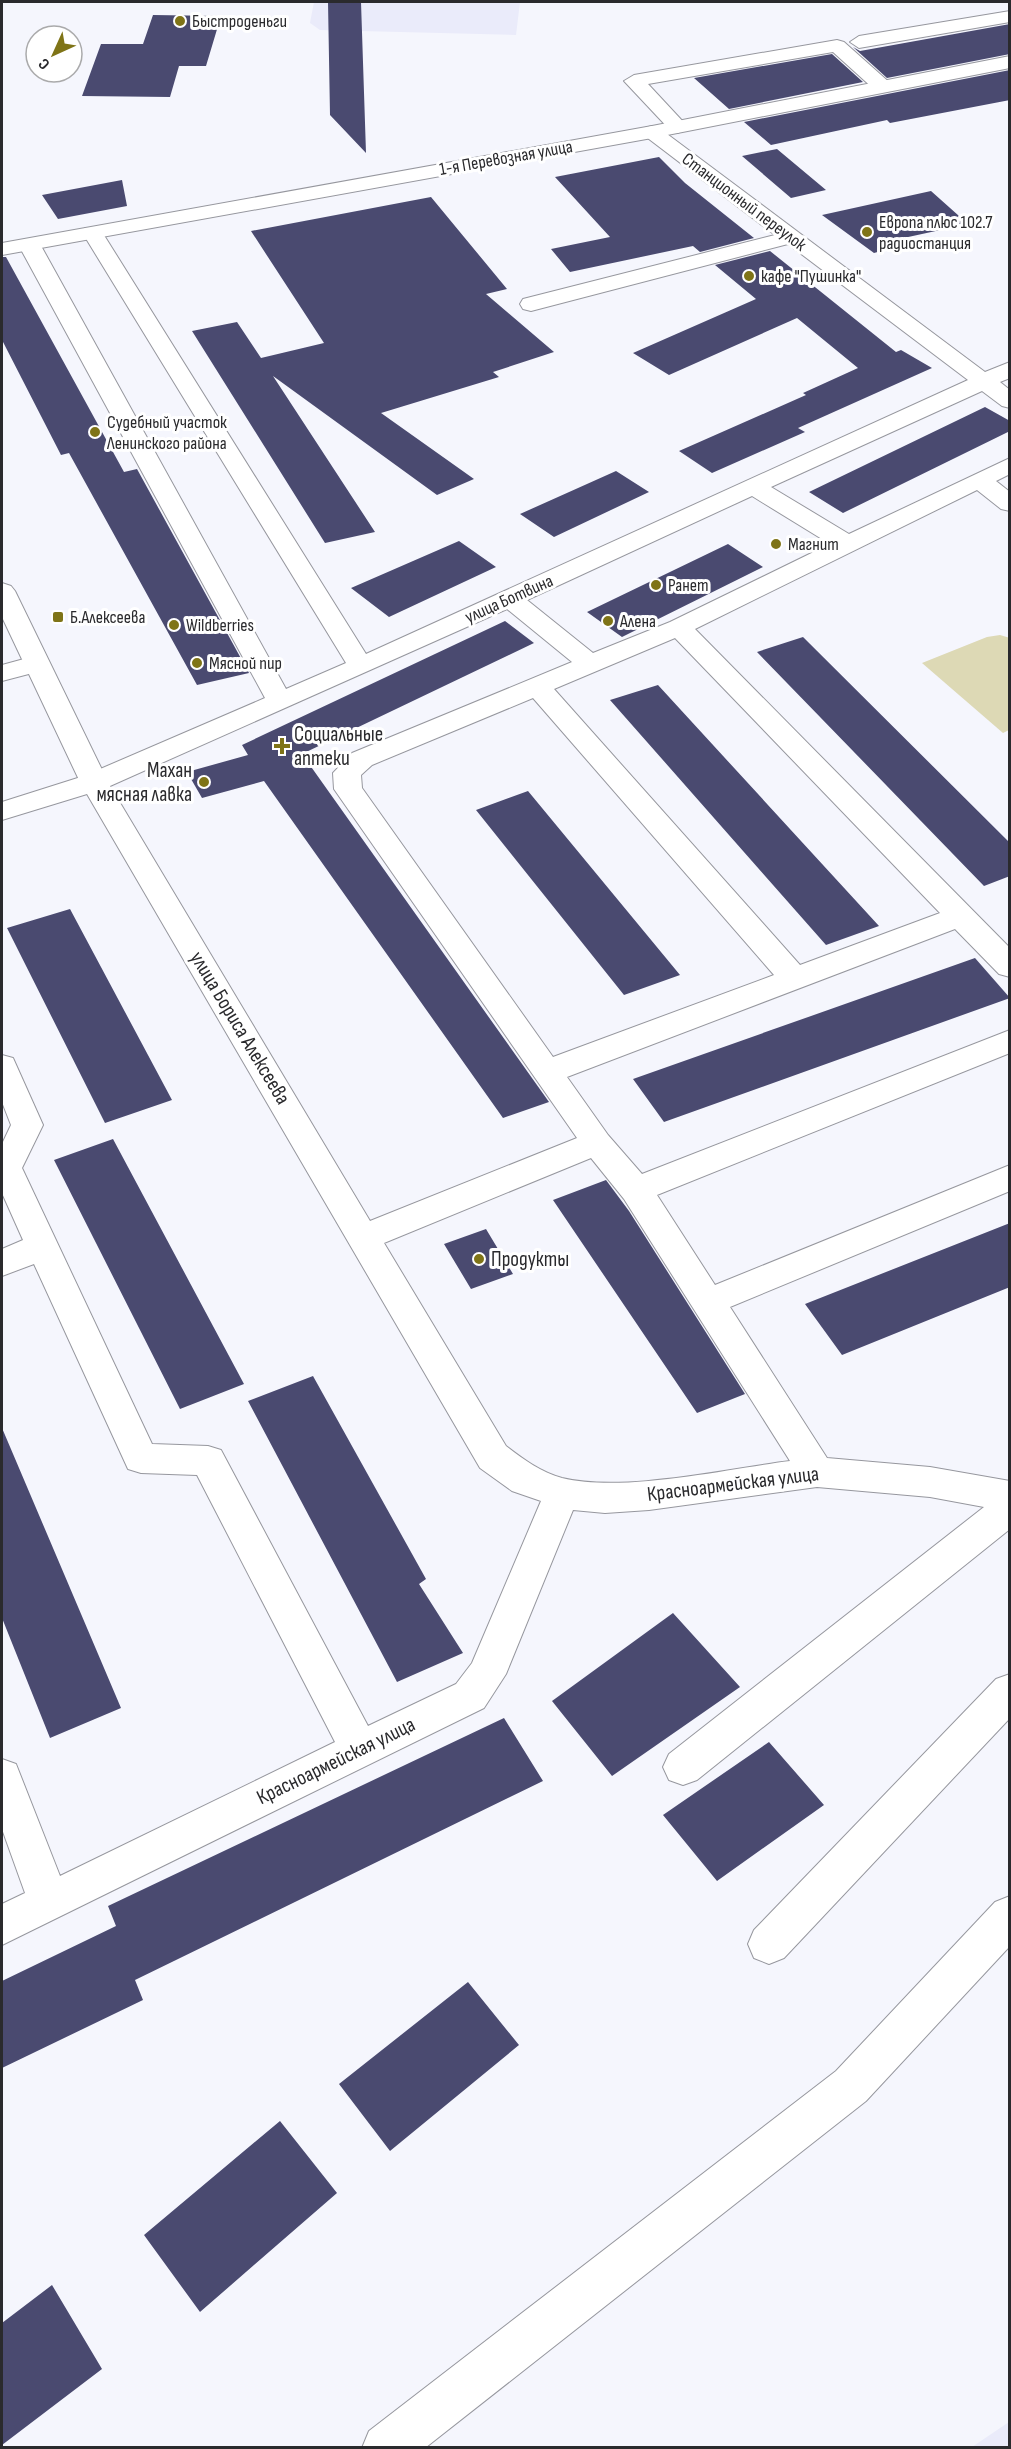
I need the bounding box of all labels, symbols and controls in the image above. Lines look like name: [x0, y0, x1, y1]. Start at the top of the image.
place label: Быстроденьги: [192, 11, 287, 32]
marker: Быстроденьги: [173, 14, 187, 28]
north arrow: [24, 24, 84, 84]
text: С: [35, 54, 54, 73]
street label: 1-я Перевозная улица: [438, 136, 574, 180]
street label: Станционный переулок: [678, 148, 810, 256]
place label: Европа плюс 102.7 радиостанция: [879, 212, 993, 254]
marker: Европа плюс 102.7 радиостанция: [860, 225, 874, 239]
place label: кафе "Пушинка": [761, 266, 861, 287]
marker: кафе "Пушинка": [742, 269, 756, 283]
place label: Судебный участок Ленинского района: [106, 412, 227, 454]
marker: Судебный участок Ленинского района: [88, 425, 102, 439]
place label: Магнит: [788, 534, 839, 555]
marker: Магнит: [769, 537, 783, 551]
street label: улица Ботвина: [462, 570, 556, 628]
place label: Ранет: [668, 575, 709, 596]
marker: Ранет: [649, 578, 663, 592]
place label: Б.Алексеева: [70, 607, 146, 628]
marker: Б.Алексеева: [51, 610, 65, 624]
place label: Алена: [619, 611, 656, 632]
marker: Алена: [601, 614, 615, 628]
place label: Wildberries: [186, 615, 254, 636]
marker: Wildberries: [167, 618, 181, 632]
place label: Мясной пир: [209, 653, 282, 674]
marker: Мясной пир: [190, 656, 204, 670]
place label: Социальные аптеки: [294, 722, 383, 771]
marker: Социальные аптеки: [275, 739, 289, 753]
place label: Махан мясная лавка: [96, 758, 192, 807]
marker: Махан мясная лавка: [197, 775, 211, 789]
street label: улица Бориса Алексеева: [184, 947, 296, 1109]
place label: Продукты: [491, 1247, 569, 1272]
marker: Продукты: [472, 1252, 486, 1266]
street label: Красноармейская улица: [646, 1461, 820, 1507]
street label: Красноармейская улица: [253, 1712, 419, 1810]

